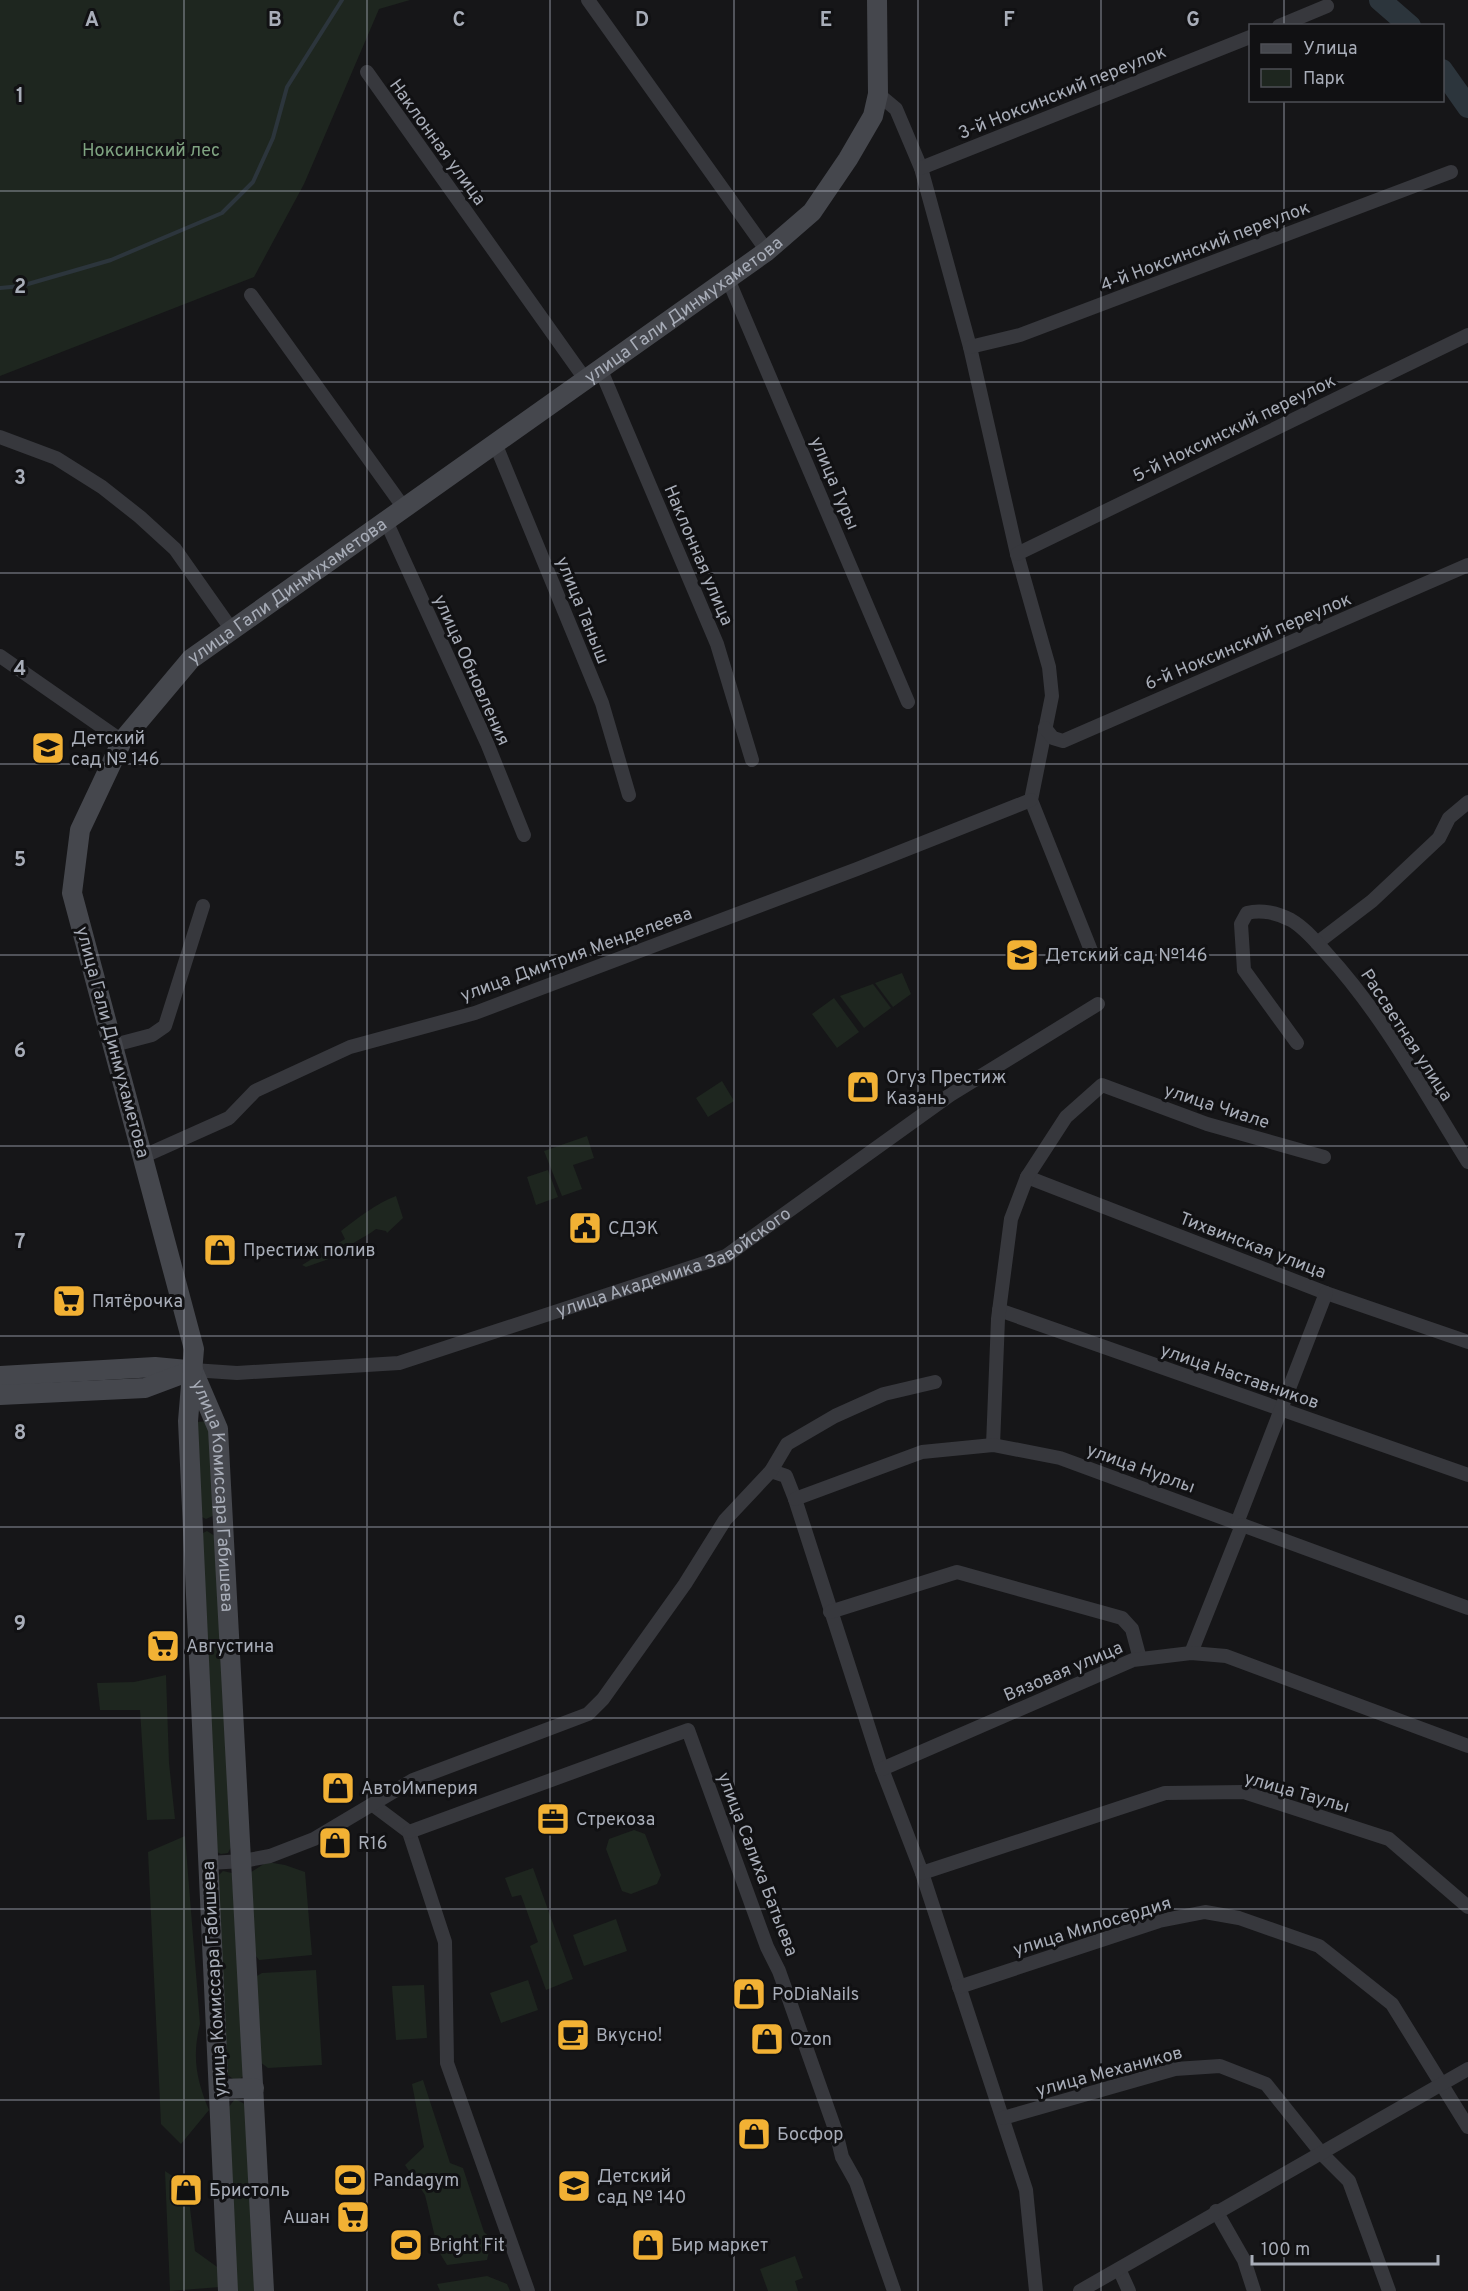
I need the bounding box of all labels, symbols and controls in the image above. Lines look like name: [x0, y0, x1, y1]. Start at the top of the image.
text: A: [85, 8, 99, 34]
text: B: [268, 8, 282, 34]
text: C: [453, 8, 465, 34]
text: D: [635, 8, 649, 34]
text: E: [820, 8, 832, 34]
text: F: [1003, 8, 1015, 34]
text: G: [1186, 8, 1200, 34]
legend: [1249, 24, 1444, 102]
text: Улица: [1303, 38, 1357, 61]
street label: 3-й Ноксинский переулок: [955, 41, 1170, 146]
text: Парк: [1303, 68, 1345, 91]
street label: Наклонная улица: [383, 75, 490, 211]
text: 1: [16, 84, 24, 110]
park label: Ноксинский лес: [82, 140, 220, 163]
street label: 4-й Ноксинский переулок: [1098, 197, 1314, 298]
street label: улица Гали Динмухаметова: [580, 232, 789, 390]
text: 2: [14, 275, 26, 301]
street label: 5-й Ноксинский переулок: [1130, 370, 1340, 488]
street label: улица Туры: [804, 434, 864, 534]
text: 3: [14, 466, 26, 492]
street label: Наклонная улица: [658, 482, 738, 629]
street label: улица Гали Динмухаметова: [184, 514, 392, 671]
street label: улица Таныш: [550, 554, 614, 668]
street label: 6-й Ноксинский переулок: [1142, 588, 1355, 696]
street label: улица Обновления: [427, 592, 514, 750]
text: 4: [14, 657, 26, 683]
place label: Детский сад № 146: [71, 728, 159, 772]
school or university icon: Детский сад № 146: [30, 730, 66, 766]
text: 5: [14, 848, 26, 874]
street label: улица Дмитрия Менделеева: [457, 903, 696, 1008]
street label: улица Гали Динмухаметова: [70, 924, 154, 1161]
school or university icon: Детский сад №146: [1004, 937, 1040, 973]
place label: Детский сад №146: [1045, 945, 1208, 968]
street label: Рассветная улица: [1354, 965, 1457, 1106]
text: 6: [14, 1039, 26, 1065]
place label: Огуз Престиж Казань: [886, 1067, 1007, 1111]
shop icon: Огуз Престиж Казань: [845, 1069, 881, 1105]
street label: улица Чиале: [1161, 1080, 1272, 1135]
street label: улица Академика Завойского: [554, 1203, 796, 1324]
street label: Тихвинская улица: [1176, 1208, 1329, 1285]
public building icon: СДЭК: [567, 1210, 603, 1246]
place label: СДЭК: [608, 1218, 659, 1241]
text: 7: [15, 1230, 25, 1256]
shop icon: Престиж полив: [202, 1232, 238, 1268]
place label: Престиж полив: [243, 1240, 376, 1263]
supermarket icon: Пятёрочка: [51, 1283, 87, 1319]
place label: Пятёрочка: [92, 1291, 183, 1314]
street label: улица Наставников: [1157, 1339, 1322, 1415]
street label: улица Комиссара Габишева: [185, 1376, 238, 1613]
text: 8: [14, 1421, 26, 1447]
street label: улица Нурлы: [1083, 1439, 1198, 1500]
text: 9: [14, 1612, 26, 1638]
supermarket icon: Августина: [145, 1628, 181, 1664]
place label: Августина: [186, 1636, 274, 1659]
street label: Вязовая улица: [1001, 1637, 1127, 1708]
street label: улица Таулы: [1241, 1767, 1352, 1819]
street label: улица Салиха Батыева: [711, 1769, 802, 1960]
shop icon: АвтоИмперия: [320, 1770, 356, 1806]
place label: АвтоИмперия: [361, 1778, 478, 1801]
office icon: Стрекоза: [535, 1801, 571, 1837]
place label: Стрекоза: [576, 1809, 655, 1832]
shop icon: R16: [317, 1825, 353, 1861]
place label: R16: [358, 1833, 387, 1856]
street label: улица Комиссара Габишева: [198, 1861, 233, 2097]
street label: улица Милосердия: [1011, 1892, 1174, 1962]
shop icon: PoDiaNails: [731, 1976, 767, 2012]
place label: PoDiaNails: [772, 1984, 859, 2007]
cafe icon: Вкусно!: [555, 2017, 591, 2053]
shop icon: Ozon: [749, 2021, 785, 2057]
place label: Вкусно!: [596, 2025, 662, 2048]
place label: Ozon: [790, 2029, 832, 2052]
street label: улица Механиков: [1034, 2042, 1185, 2103]
shop icon: Босфор: [736, 2116, 772, 2152]
place label: Босфор: [777, 2124, 844, 2147]
sports icon: Pandagym: [332, 2162, 368, 2198]
place label: Детский сад № 140: [597, 2166, 686, 2210]
school or university icon: Детский сад № 140: [556, 2168, 592, 2204]
place label: Pandagym: [373, 2170, 459, 2193]
shop icon: Бристоль: [168, 2172, 204, 2208]
place label: Бристоль: [209, 2180, 290, 2203]
supermarket icon: Ашан: [335, 2199, 371, 2235]
place label: Ашан: [283, 2207, 330, 2230]
sports icon: Bright Fit: [388, 2227, 424, 2263]
shop icon: Бир маркет: [630, 2227, 666, 2263]
scale bar: [1252, 2228, 1438, 2266]
place label: Bright Fit: [429, 2235, 505, 2258]
place label: Бир маркет: [671, 2235, 768, 2258]
text: 100 m: [1261, 2239, 1310, 2262]

